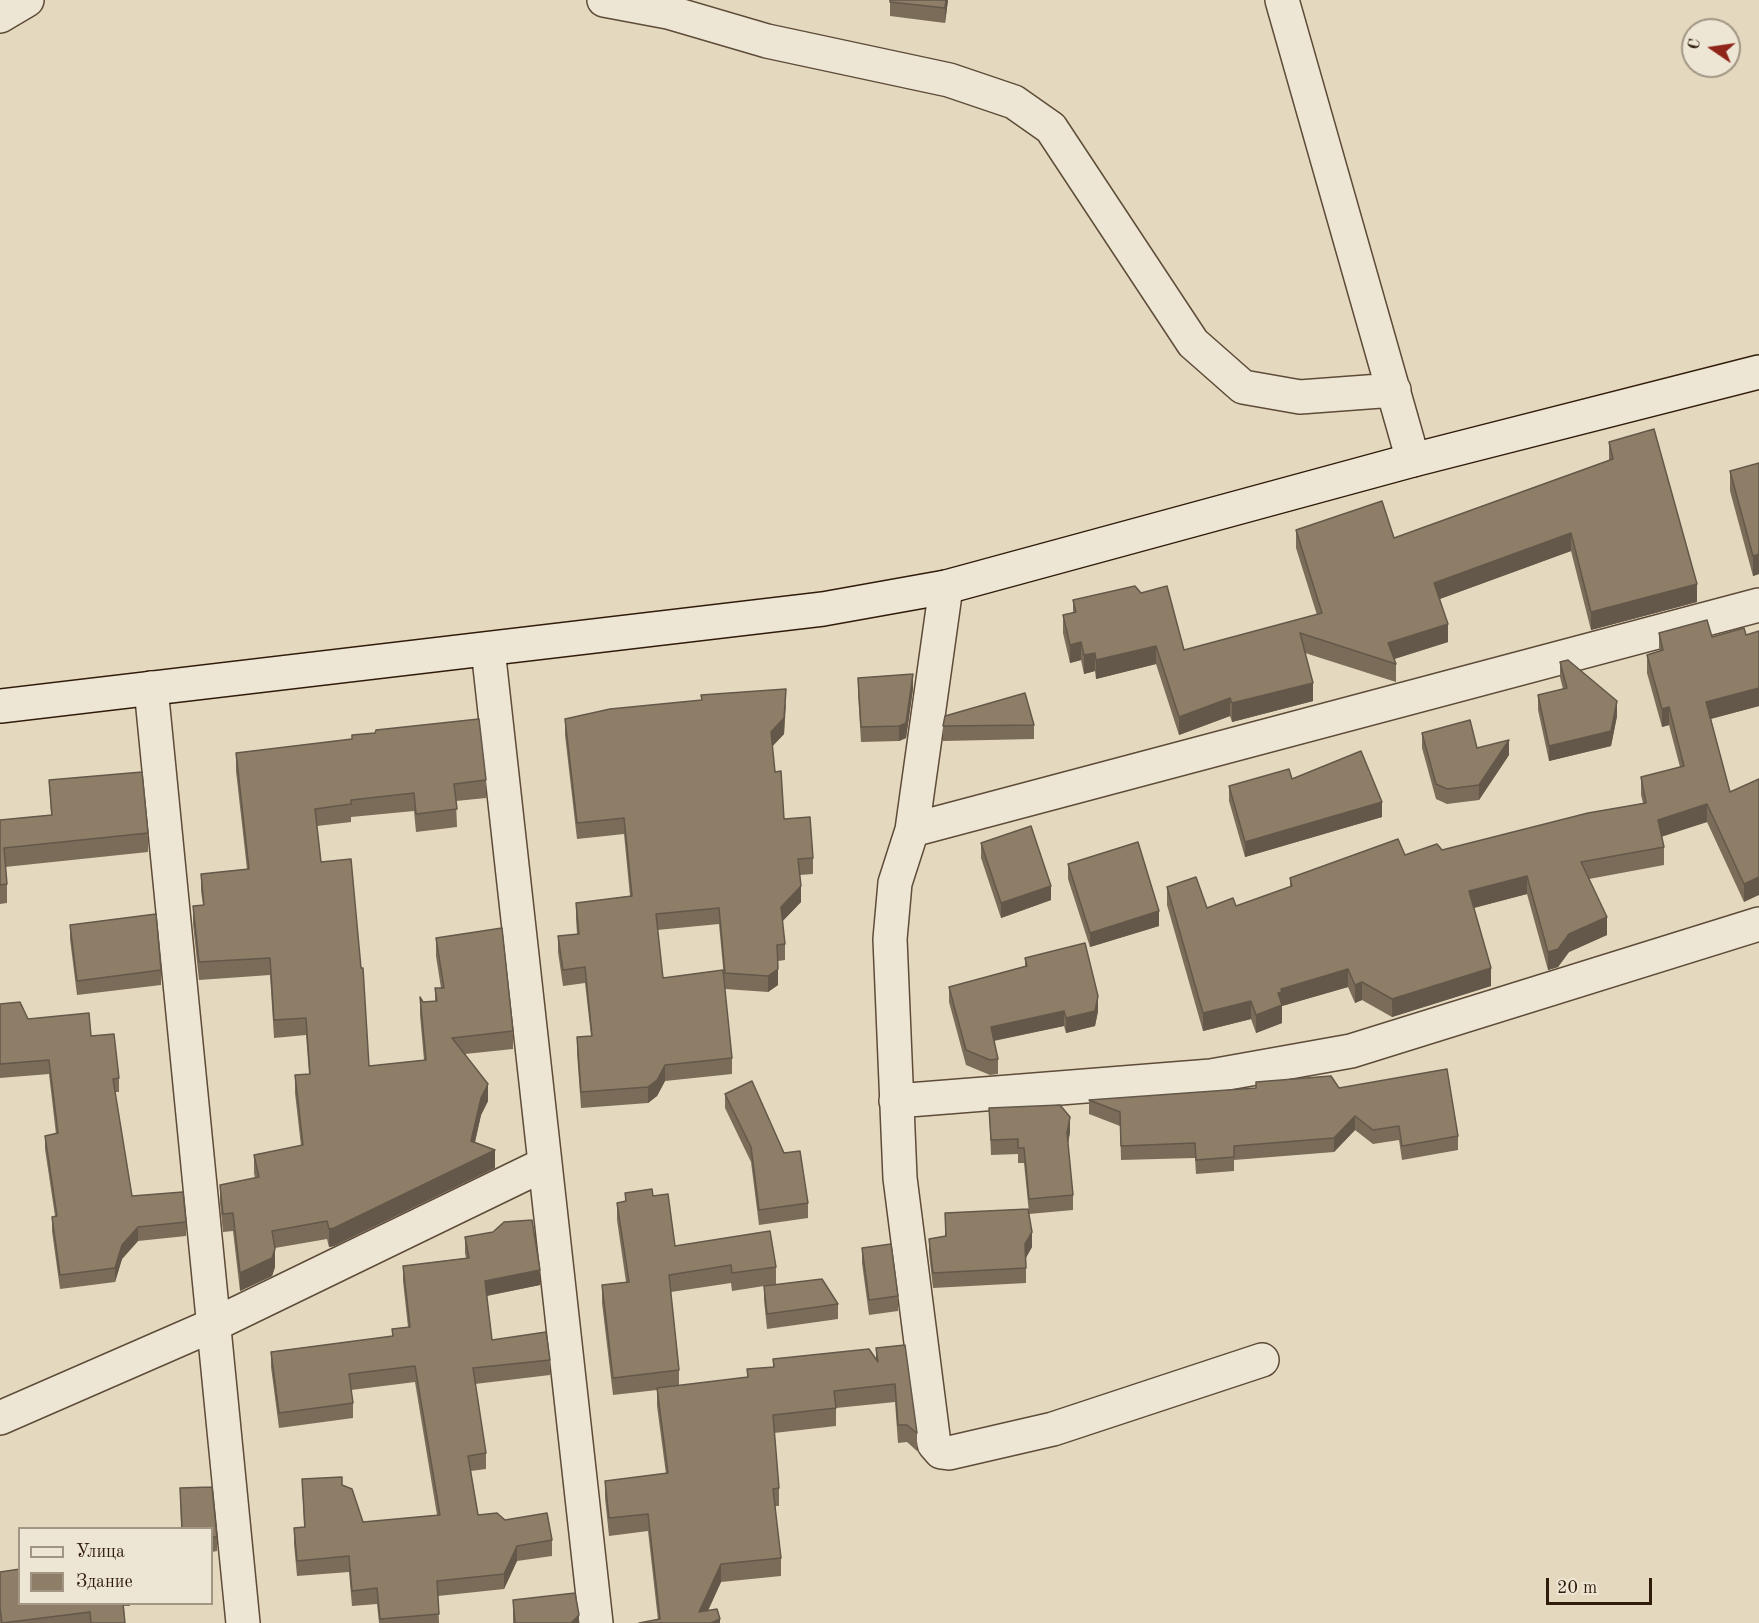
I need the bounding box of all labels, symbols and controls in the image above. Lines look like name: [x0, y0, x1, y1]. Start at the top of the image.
north arrow: [1681, 18, 1741, 78]
text: С: [1686, 37, 1704, 51]
legend: [18, 1527, 213, 1605]
text: Улица: [76, 1543, 125, 1561]
scale bar: [1549, 1566, 1656, 1604]
text: Здание: [76, 1573, 133, 1591]
text: 20 m: [1557, 1579, 1597, 1597]

